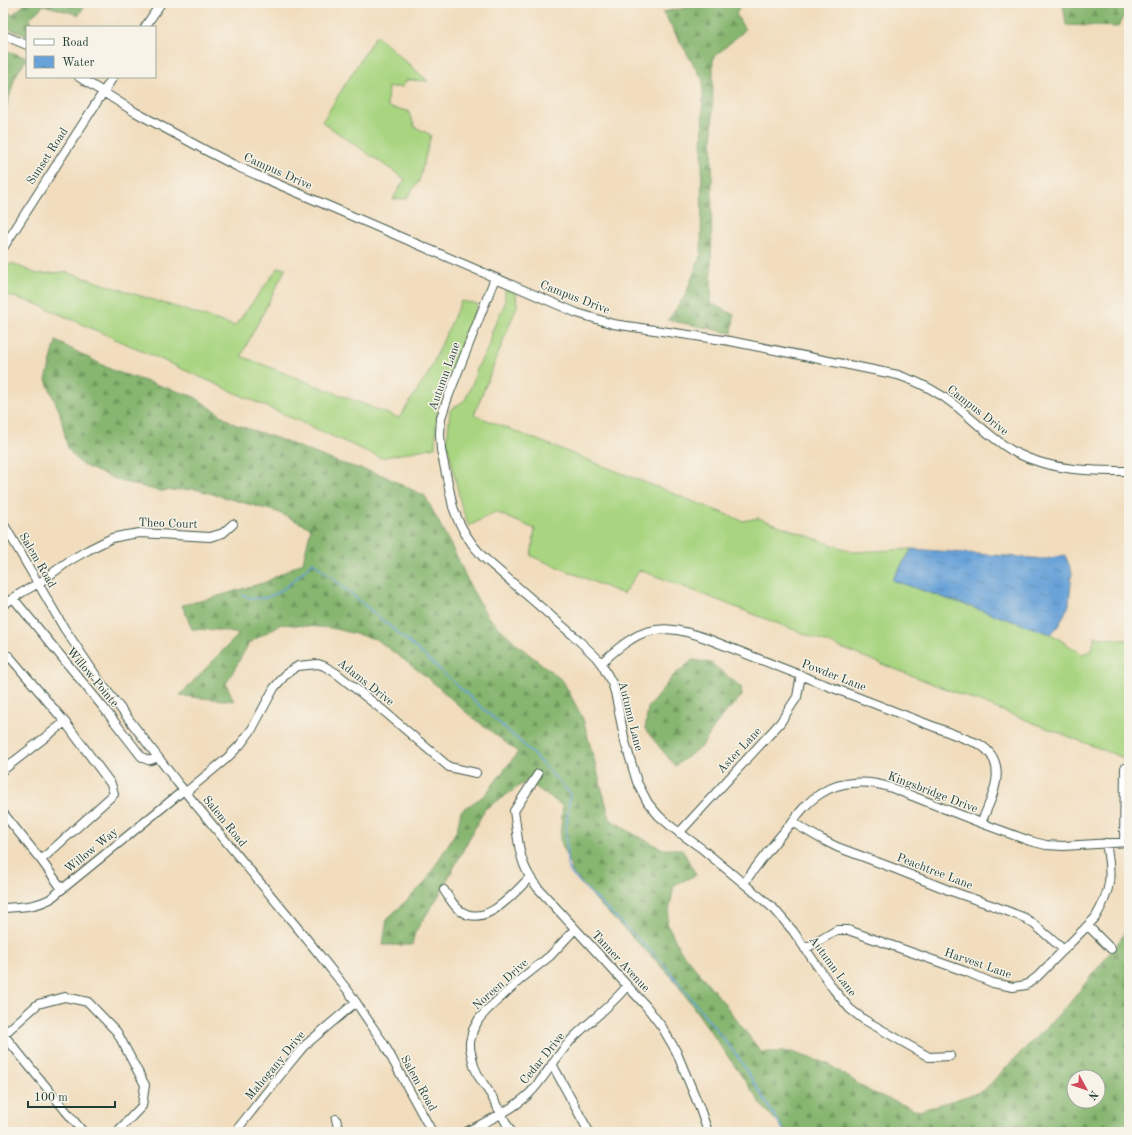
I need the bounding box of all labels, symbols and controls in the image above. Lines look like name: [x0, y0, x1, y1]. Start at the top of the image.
legend: [26, 26, 156, 78]
text: Road: [62, 37, 89, 49]
text: Water: [62, 57, 95, 69]
street label: Sunset Road: [25, 126, 71, 187]
street label: Campus Drive: [242, 151, 314, 193]
street label: Campus Drive: [538, 279, 612, 317]
street label: Autumn Lane: [427, 340, 463, 412]
street label: Campus Drive: [945, 383, 1010, 438]
street label: Theo Court: [138, 517, 198, 531]
street label: Salem Road: [16, 531, 58, 590]
street label: Willow Pointe: [64, 646, 121, 710]
street label: Adams Drive: [335, 657, 396, 709]
street label: Powder Lane: [800, 658, 868, 694]
street label: Autumn Lane: [616, 680, 645, 753]
street label: Aster Lane: [715, 725, 764, 776]
street label: Kingsbridge Drive: [886, 770, 980, 816]
street label: Salem Road: [200, 794, 248, 849]
street label: Willow Way: [63, 825, 121, 876]
street label: Peachtree Lane: [895, 852, 975, 892]
street label: Tanner Avenue: [589, 929, 652, 995]
street label: Autumn Lane: [806, 934, 858, 999]
street label: Harvest Lane: [942, 947, 1013, 981]
street label: Noreen Drive: [471, 957, 531, 1013]
street label: Mahogany Drive: [244, 1029, 308, 1102]
street label: Cedar Drive: [518, 1030, 568, 1087]
street label: Salem Road: [398, 1054, 438, 1113]
north arrow: [1066, 1069, 1106, 1109]
scale bar: [28, 1083, 115, 1109]
text: N: [1085, 1088, 1099, 1102]
text: 100 m: [34, 1092, 68, 1104]

